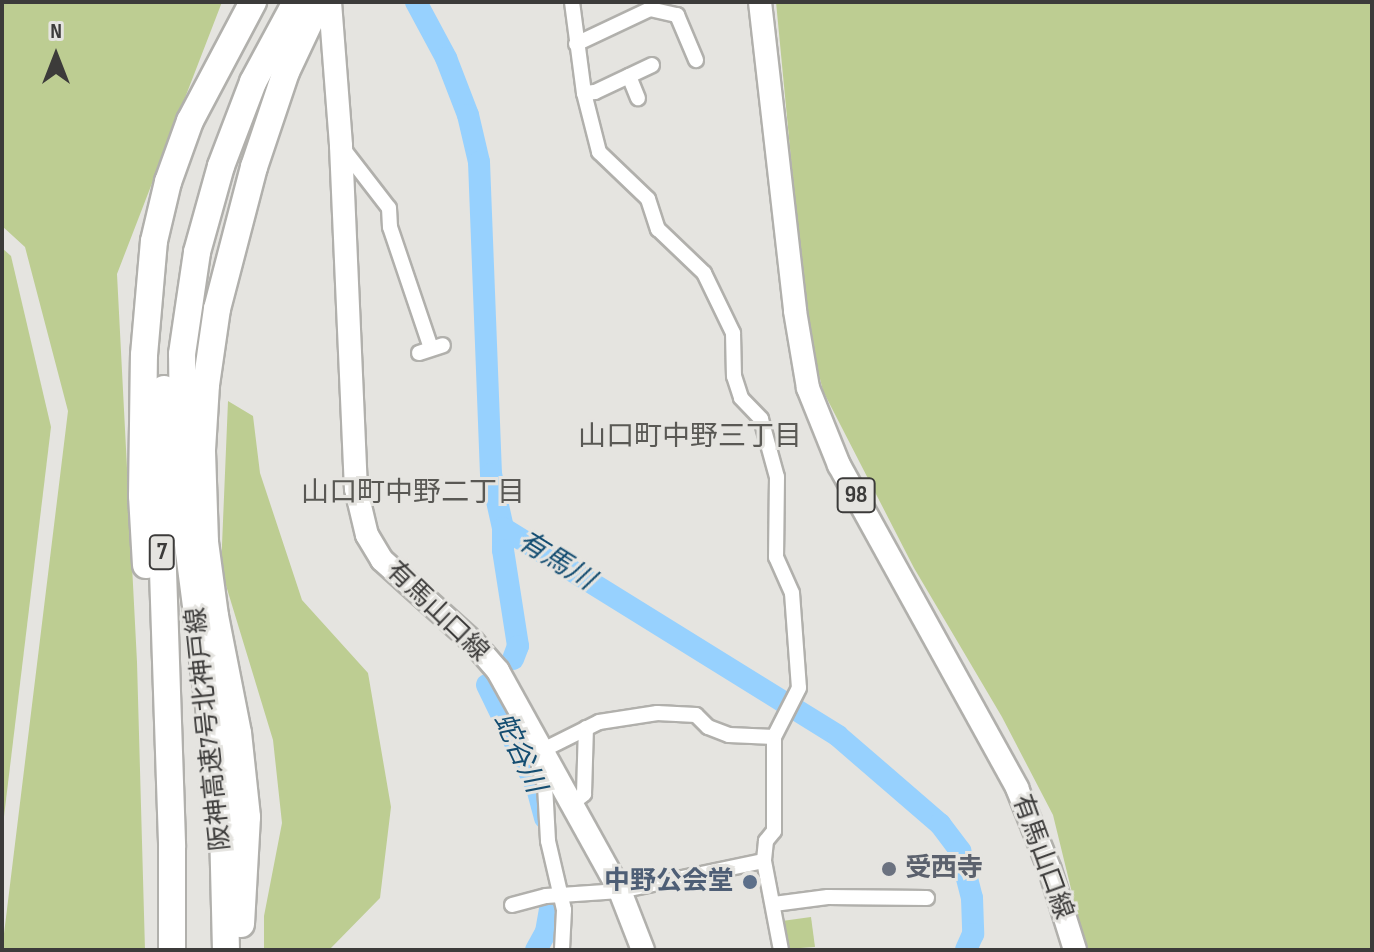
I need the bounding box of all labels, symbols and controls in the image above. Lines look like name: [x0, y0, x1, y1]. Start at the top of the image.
north arrow: [16, 16, 96, 96]
text: N: [50, 18, 62, 45]
district label: 山口町中野三丁目: [578, 420, 802, 454]
road number: 98: [836, 475, 876, 515]
district label: 山口町中野二丁目: [301, 476, 525, 510]
water label: 有馬川: [511, 524, 601, 598]
road number: 7: [148, 532, 176, 572]
street label: 有馬山口線: [379, 556, 495, 668]
street label: 阪神高速7号北神戸線: [181, 606, 237, 852]
water label: 蛇谷川: [486, 708, 552, 798]
street label: 有馬山口線: [1005, 791, 1079, 923]
place label: 受西寺: [905, 853, 983, 885]
marker: 受西寺: [880, 860, 898, 878]
place label: 中野公会堂: [604, 866, 734, 898]
marker: 中野公会堂: [741, 873, 759, 891]

